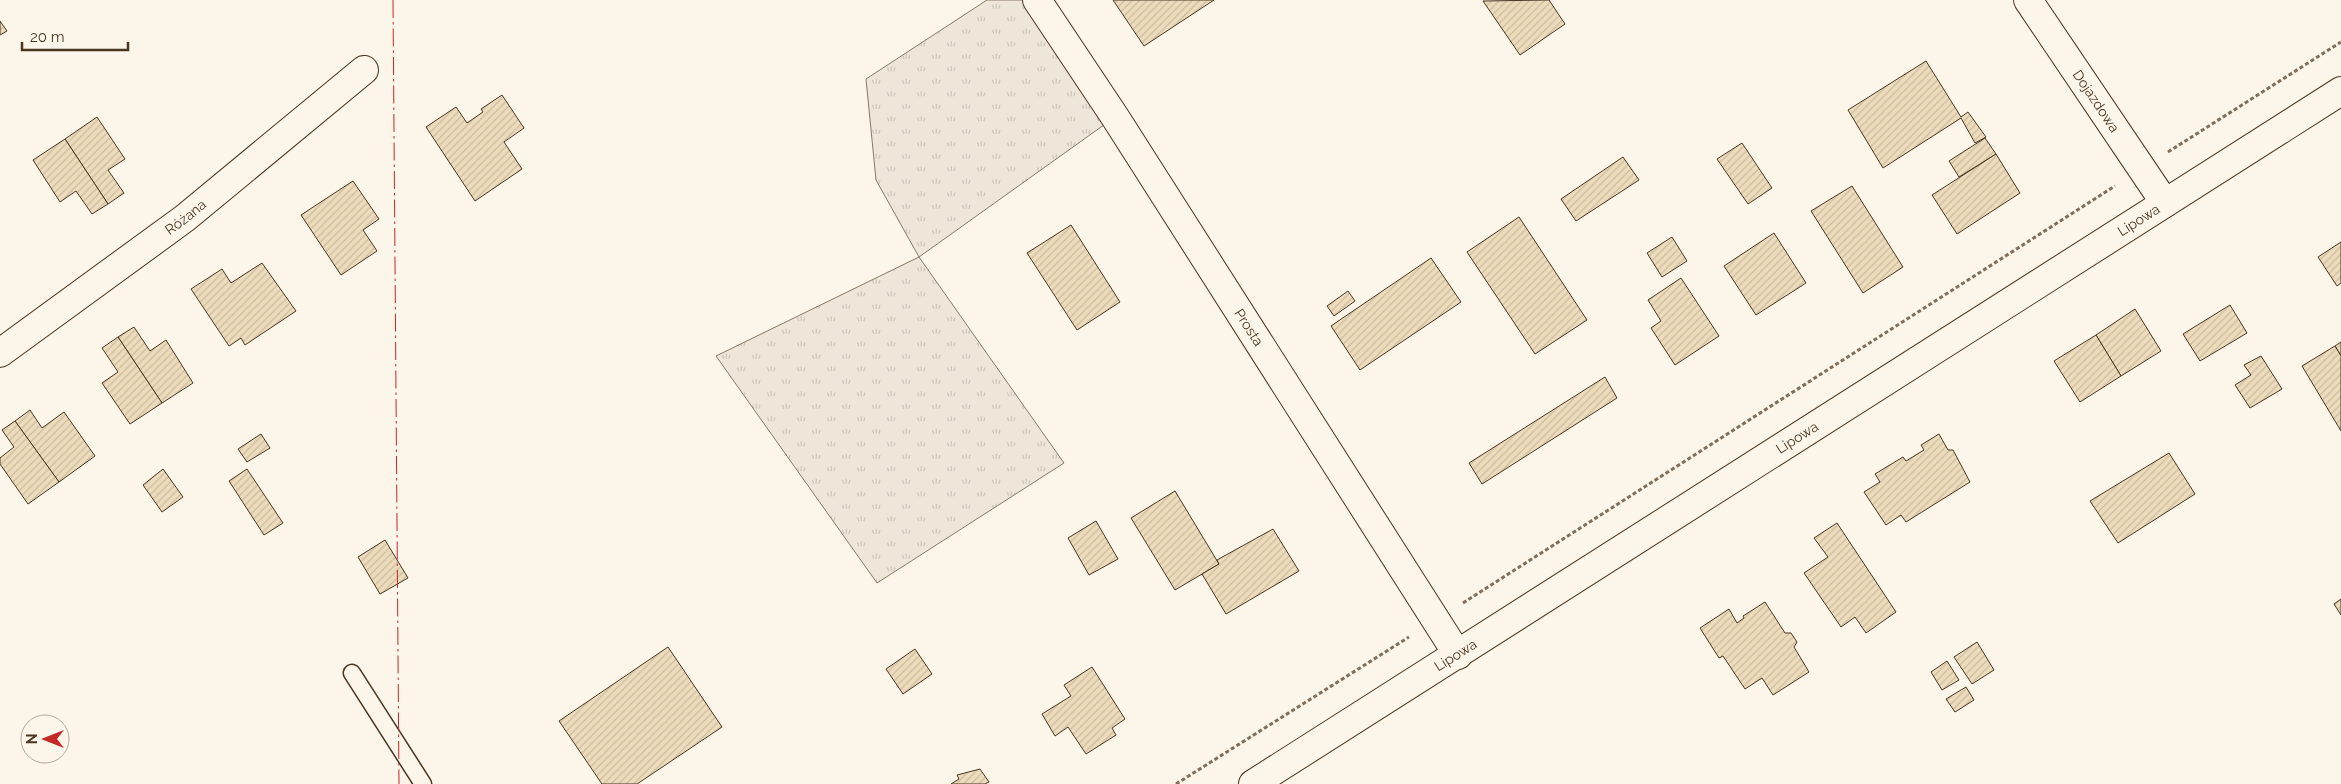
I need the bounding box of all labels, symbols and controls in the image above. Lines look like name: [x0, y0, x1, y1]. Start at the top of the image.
scale bar: [22, 20, 129, 52]
text: 20 m: [30, 28, 65, 46]
street label: Dojazdowa: [2070, 67, 2123, 135]
street label: Różana: [162, 196, 209, 238]
street label: Lipowa: [2115, 201, 2163, 239]
street label: Prosta: [1231, 306, 1267, 349]
street label: Lipowa: [1773, 418, 1821, 457]
street label: Lipowa: [1431, 636, 1479, 674]
north arrow: [20, 714, 70, 764]
text: N: [24, 734, 40, 744]

